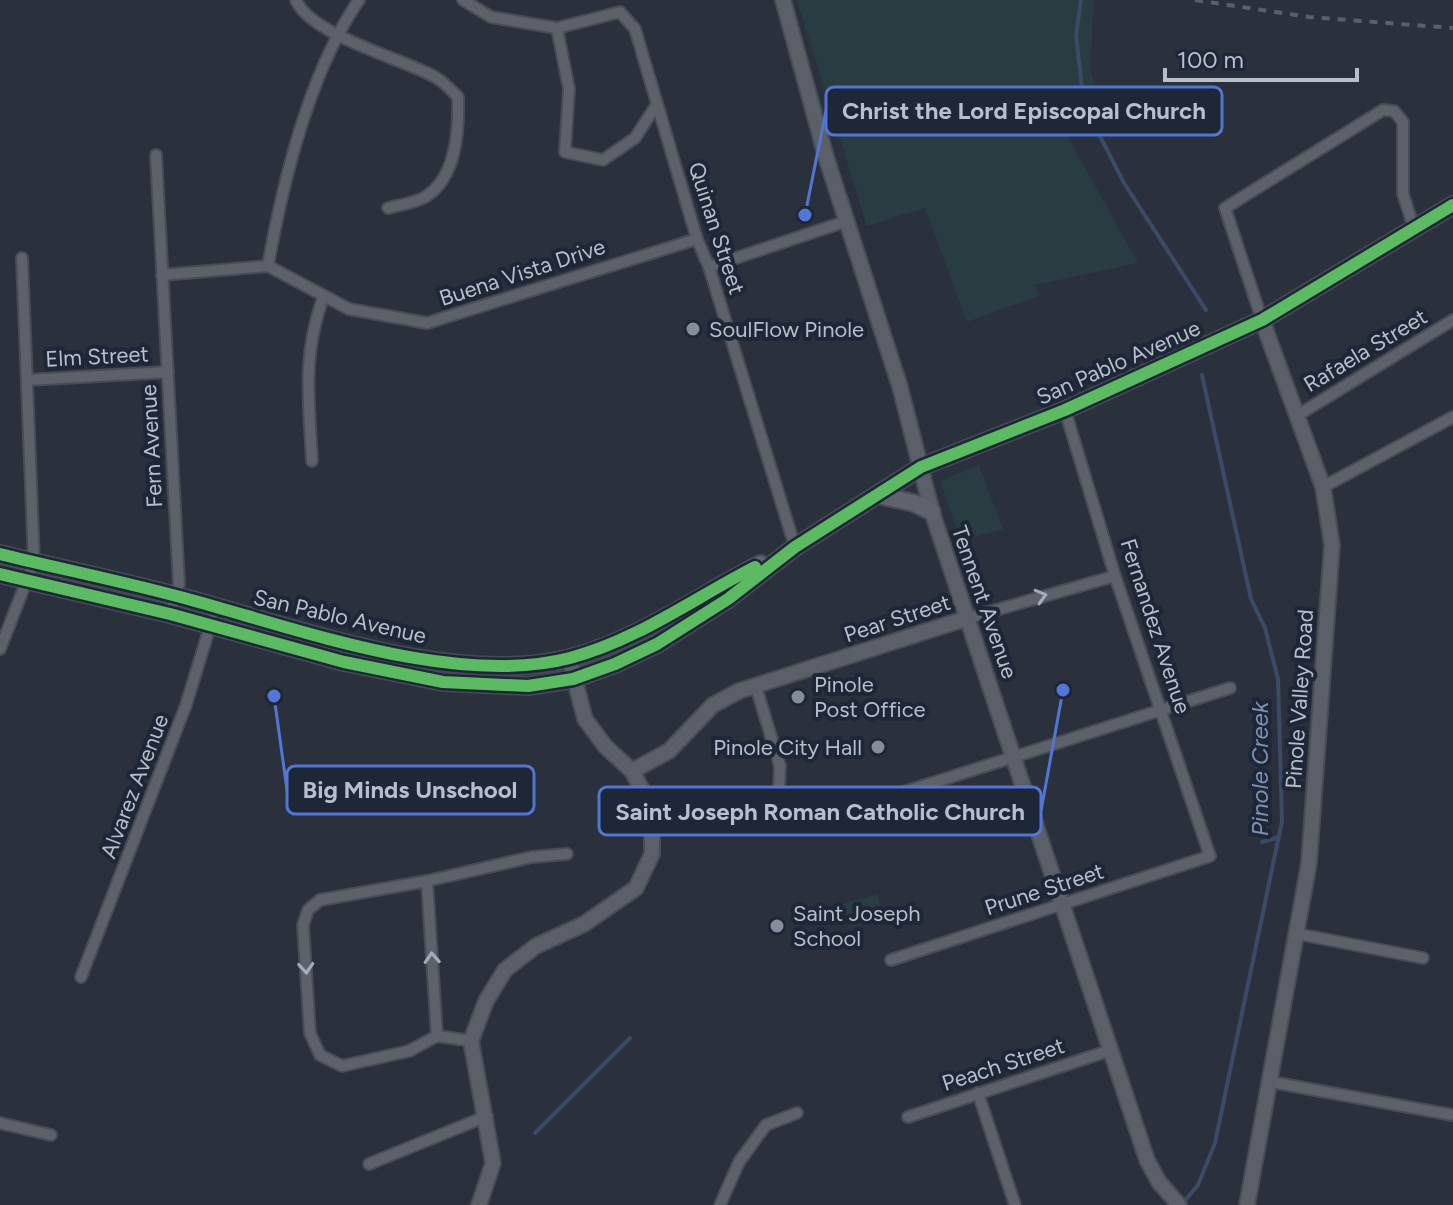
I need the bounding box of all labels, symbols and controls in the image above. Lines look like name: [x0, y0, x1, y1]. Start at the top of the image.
scale bar: [1165, 32, 1357, 82]
text: 100 m: [1177, 45, 1244, 74]
callout: Christ the Lord Episcopal Church: [826, 87, 1222, 135]
text: Christ the Lord Episcopal Church: [842, 96, 1206, 125]
street label: Quinan Street: [682, 159, 751, 298]
street label: Buena Vista Drive: [436, 233, 609, 312]
street label: Rafaela Street: [1299, 303, 1432, 398]
street label: San Pablo Avenue: [1032, 314, 1204, 411]
place label: SoulFlow Pinole: [709, 316, 864, 343]
marker: SoulFlow Pinole: [684, 320, 702, 338]
street label: Elm Street: [45, 340, 149, 373]
street label: Fern Avenue: [135, 384, 168, 508]
street label: Tennent Avenue: [946, 522, 1023, 682]
street label: Fernandez Avenue: [1114, 535, 1197, 717]
street label: San Pablo Avenue: [251, 583, 429, 649]
street label: Pear Street: [841, 589, 954, 648]
one-way arrow: [1034, 589, 1048, 605]
street label: Pinole Valley Road: [1280, 608, 1319, 790]
place label: Pinole Post Office: [814, 671, 926, 723]
marker: Pinole Post Office: [789, 688, 807, 706]
water label: Pinole Creek: [1245, 700, 1274, 836]
street label: Alvarez Avenue: [95, 710, 174, 862]
place label: Pinole City Hall: [713, 734, 862, 761]
marker: Pinole City Hall: [869, 738, 887, 756]
callout: Big Minds Unschool: [287, 766, 534, 814]
text: Big Minds Unschool: [302, 775, 518, 804]
callout: Saint Joseph Roman Catholic Church: [599, 787, 1041, 835]
text: Saint Joseph Roman Catholic Church: [615, 797, 1025, 826]
street label: Prune Street: [981, 858, 1107, 921]
place label: Saint Joseph School: [793, 900, 921, 952]
marker: Saint Joseph School: [768, 917, 786, 935]
one-way arrow: [424, 951, 441, 964]
one-way arrow: [297, 962, 314, 975]
street label: Peach Street: [939, 1032, 1068, 1097]

